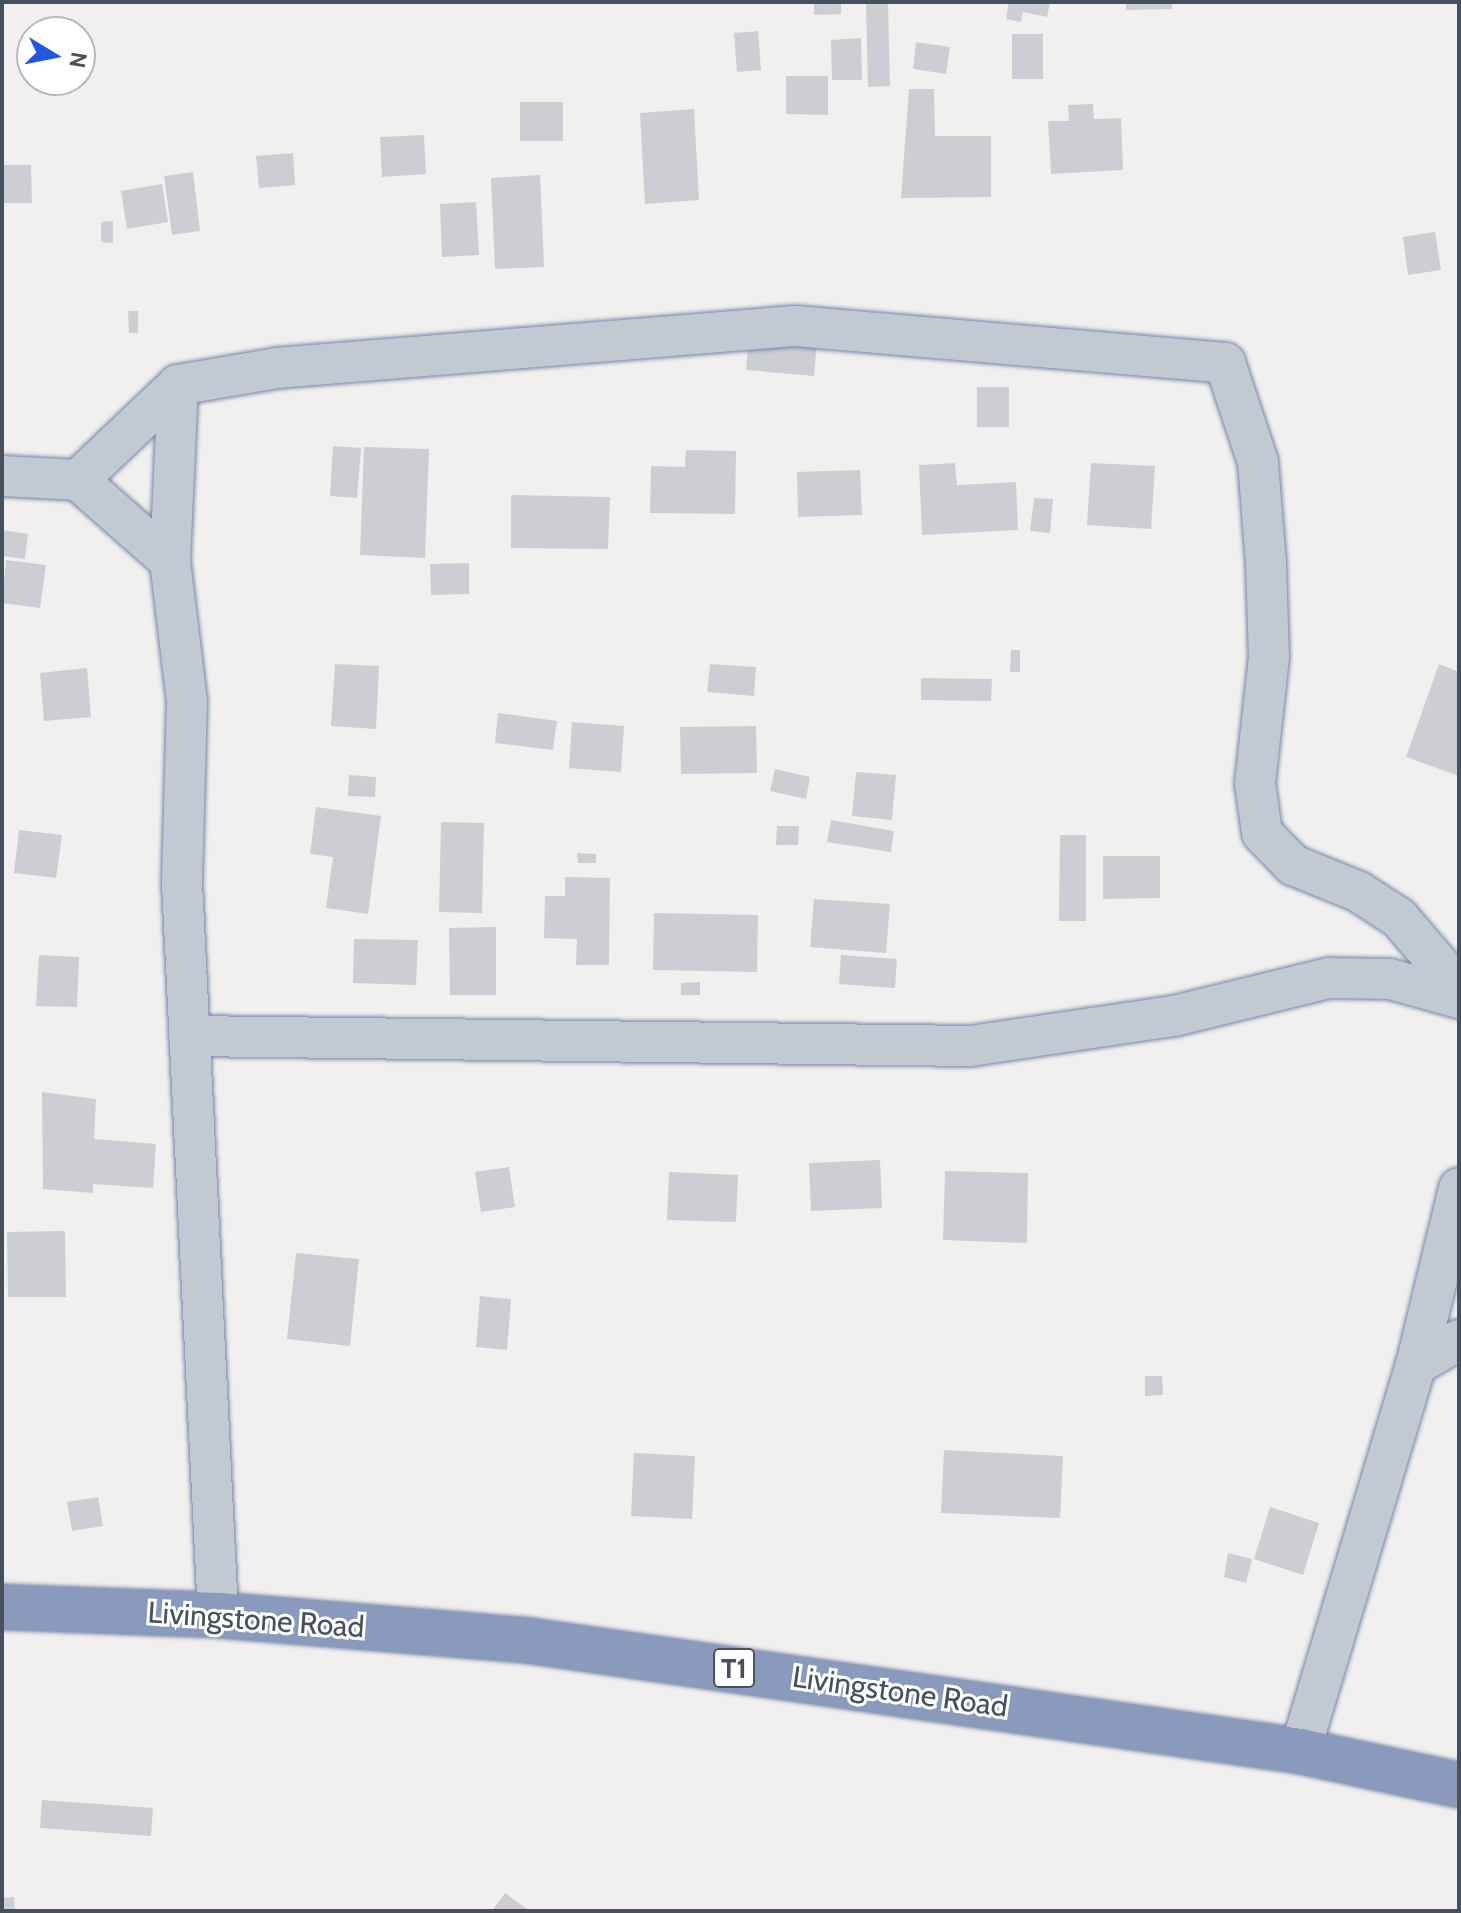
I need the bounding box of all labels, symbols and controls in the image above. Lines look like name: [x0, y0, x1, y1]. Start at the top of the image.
north arrow: [16, 16, 96, 96]
text: N: [64, 50, 93, 70]
street label: Livingstone Road: [146, 1594, 366, 1646]
road number: T1: [712, 1644, 756, 1692]
street label: Livingstone Road: [790, 1659, 1010, 1725]

